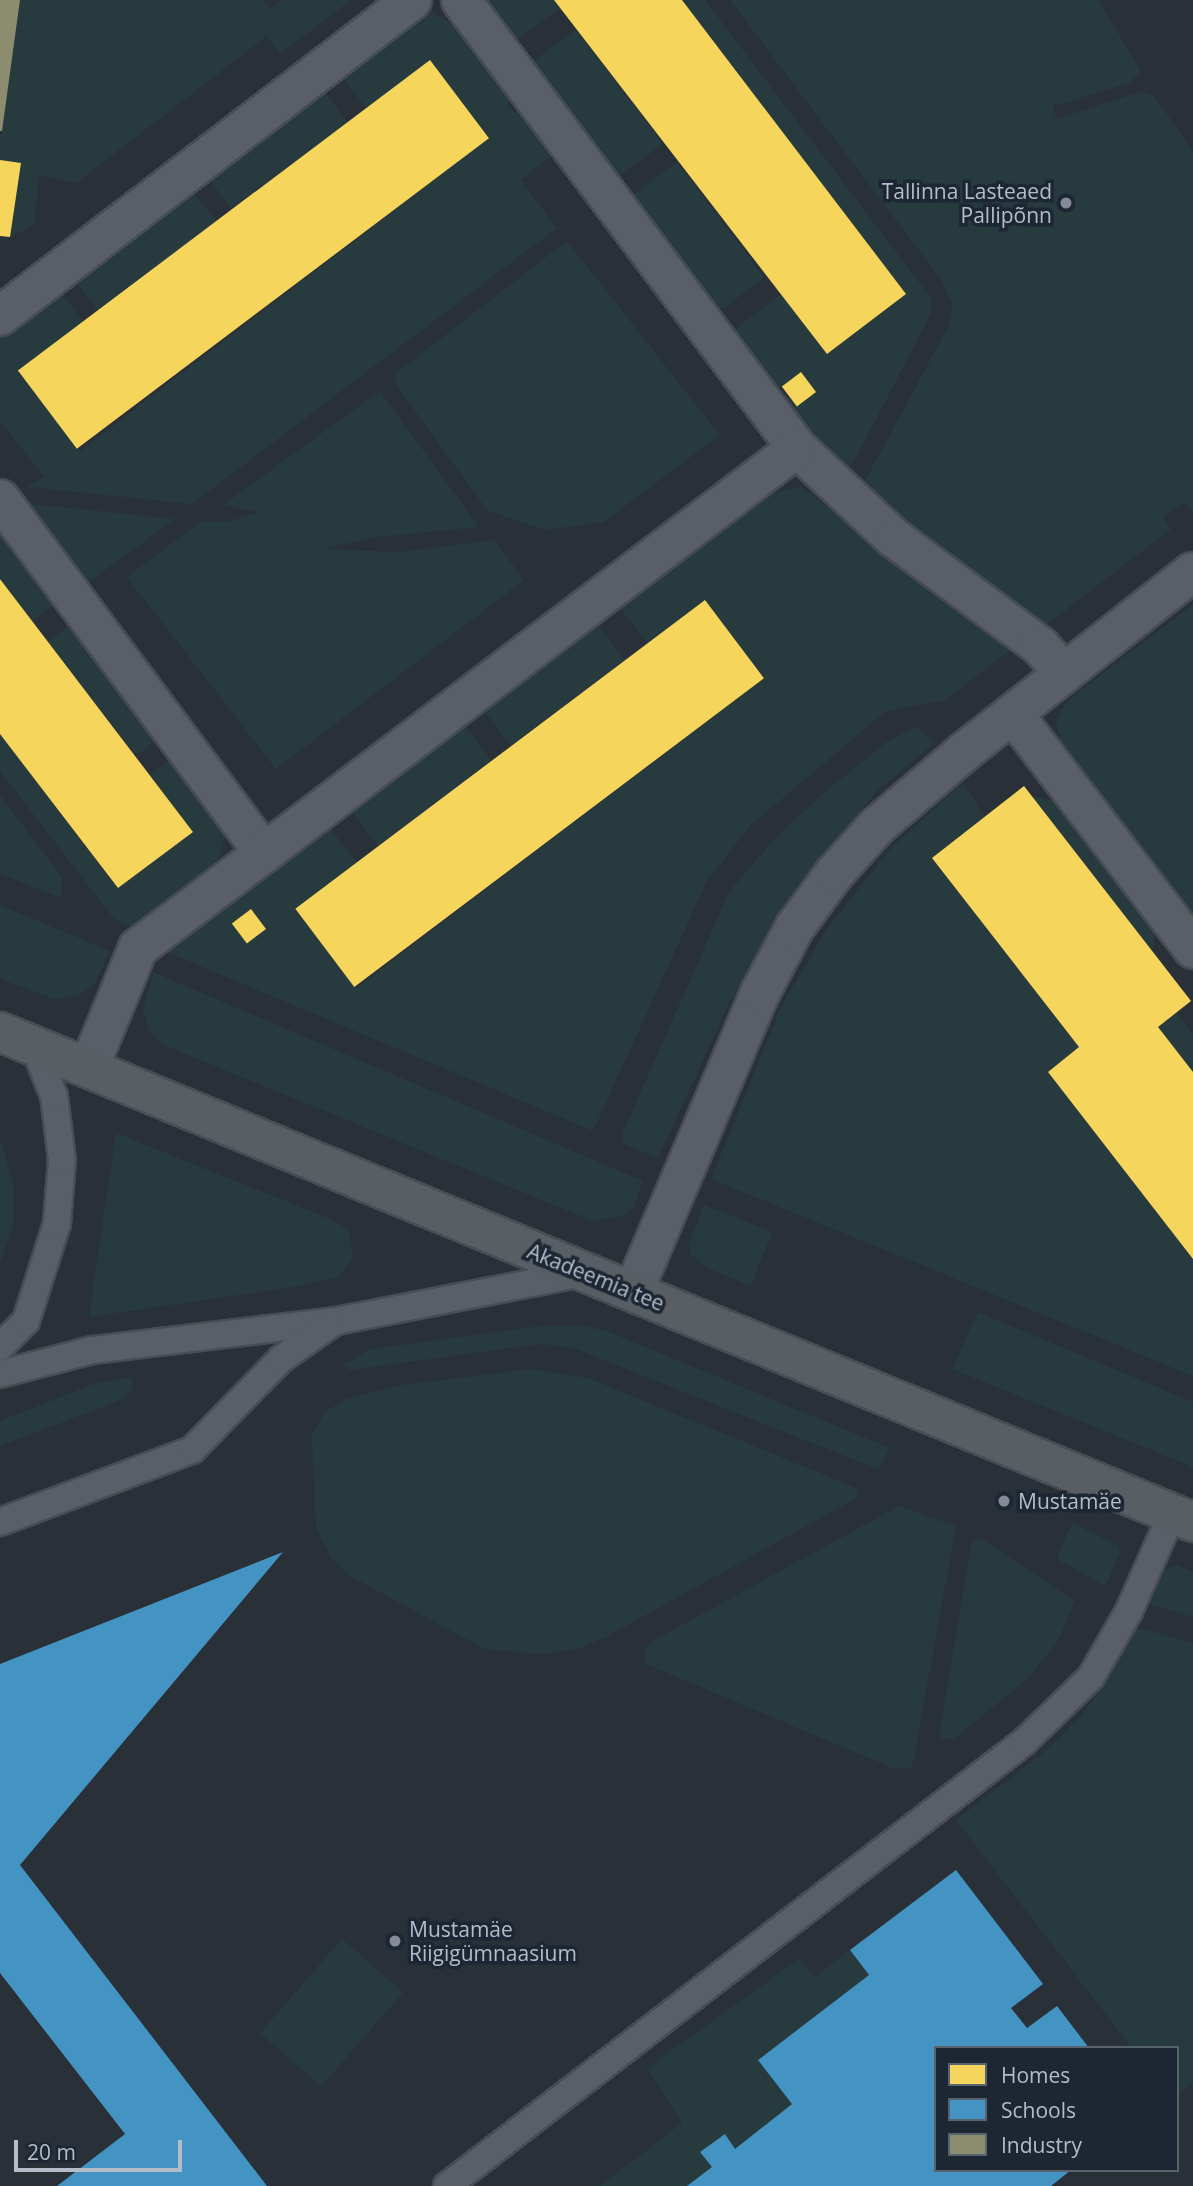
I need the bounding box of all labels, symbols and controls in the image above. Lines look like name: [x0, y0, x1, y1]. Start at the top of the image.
place label: Tallinna Lasteaed Pallipõnn: [882, 178, 1052, 228]
marker: Tallinna Lasteaed Pallipõnn: [1058, 195, 1074, 211]
street label: Akadeemia tee: [524, 1238, 668, 1316]
place label: Mustamäe: [1018, 1488, 1122, 1514]
marker: Mustamäe: [996, 1493, 1012, 1509]
place label: Mustamäe Riigigümnaasium: [409, 1916, 577, 1966]
marker: Mustamäe Riigigümnaasium: [387, 1933, 403, 1949]
legend: [934, 2046, 1179, 2172]
text: Homes: [1001, 2061, 1070, 2089]
text: Schools: [1001, 2096, 1076, 2124]
scale bar: [18, 2126, 186, 2170]
text: Industry: [1001, 2131, 1082, 2159]
text: 20 m: [27, 2138, 76, 2166]

